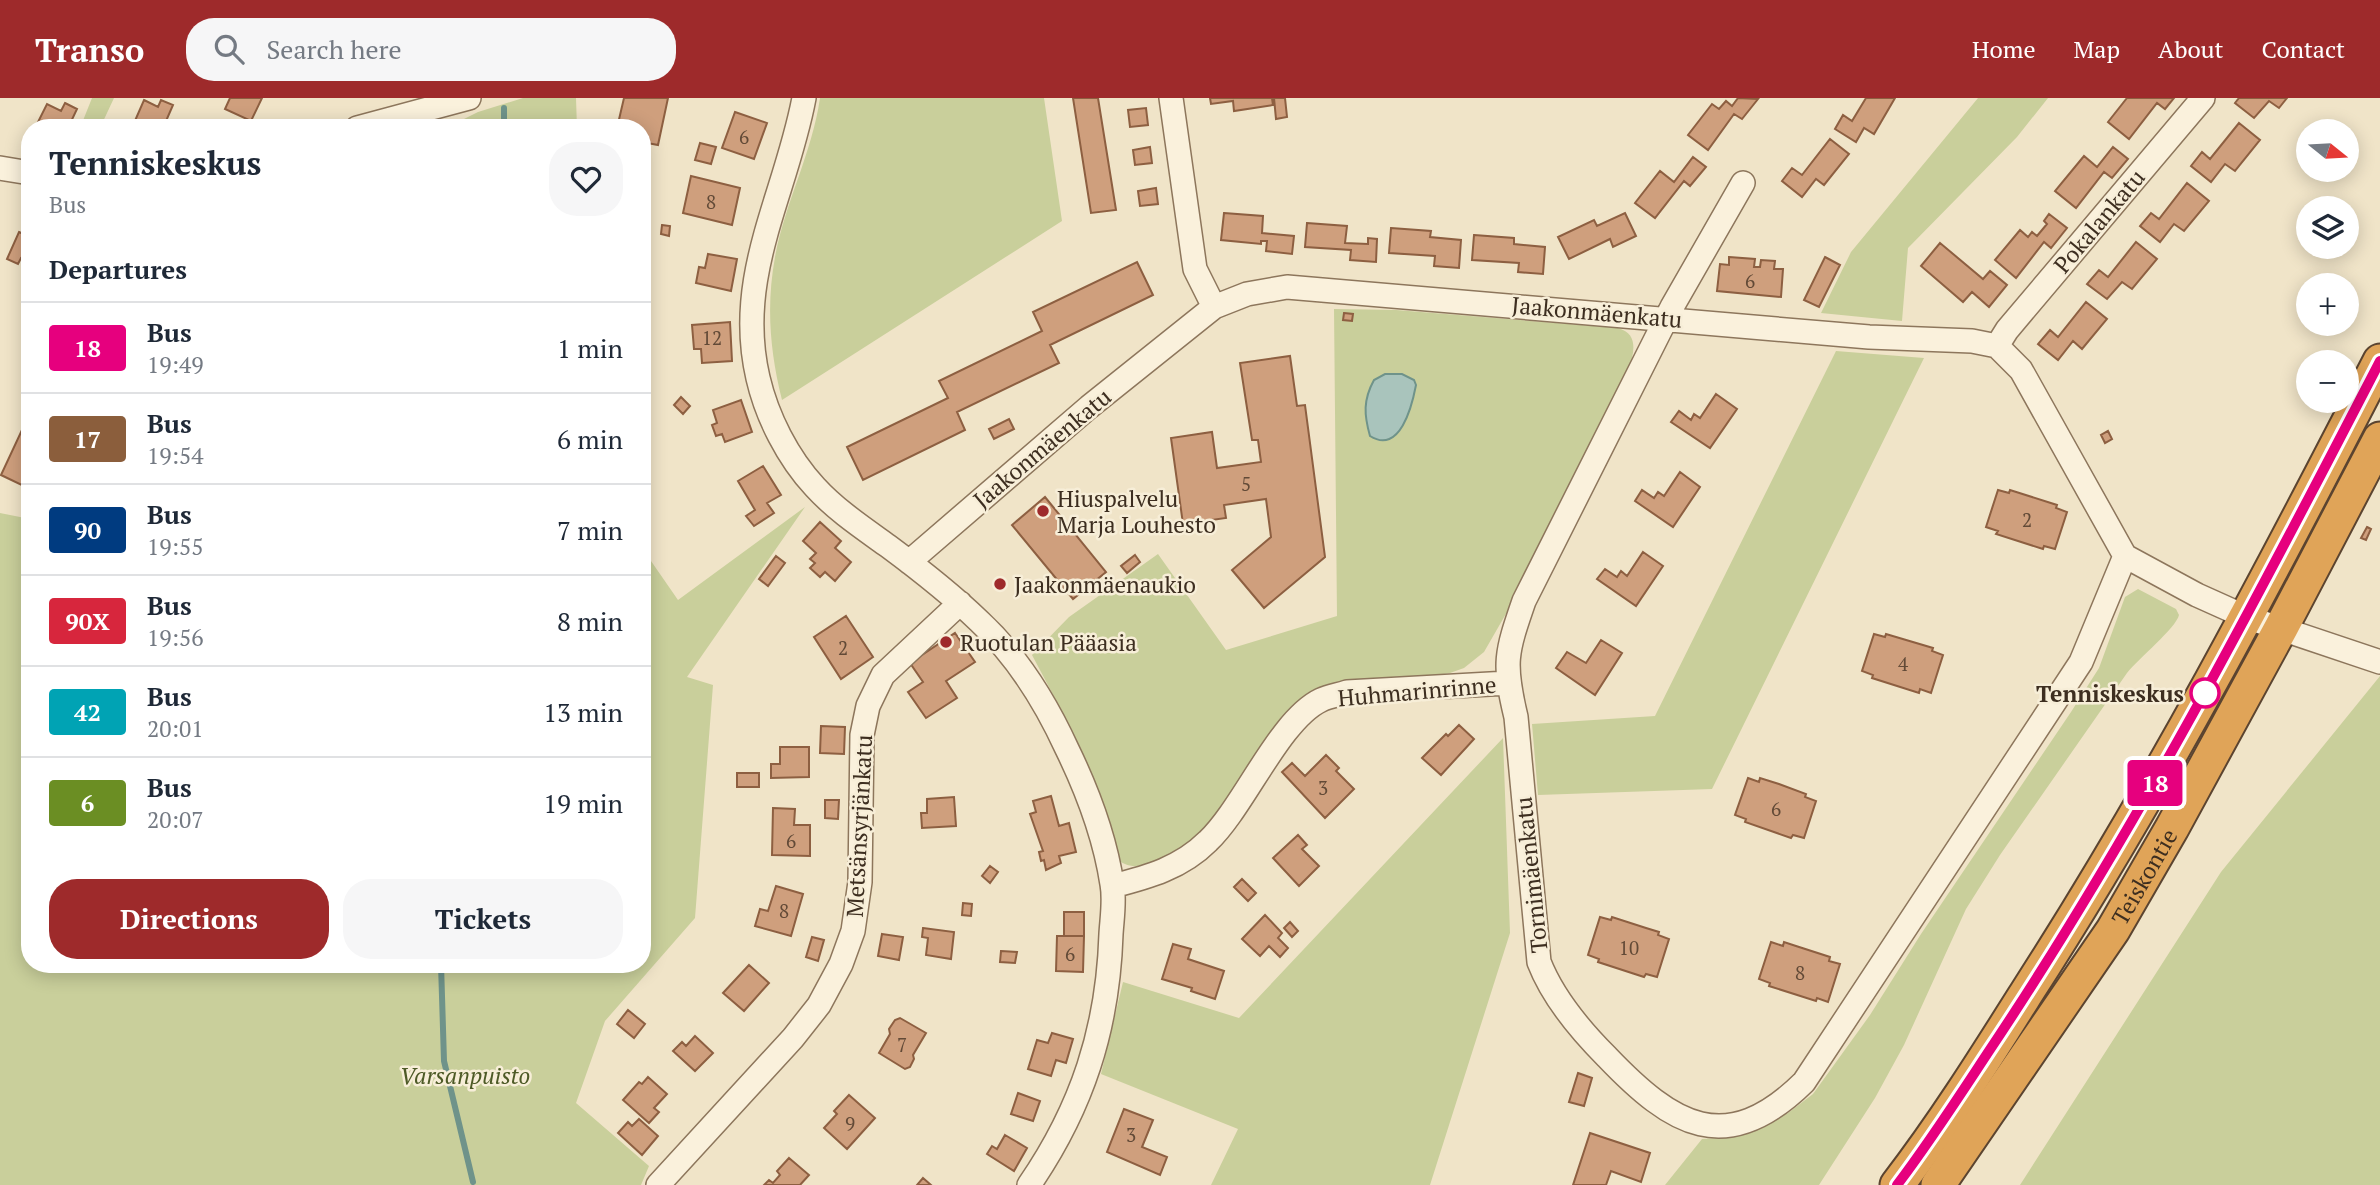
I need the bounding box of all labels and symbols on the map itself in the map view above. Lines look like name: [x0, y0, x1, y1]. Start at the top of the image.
north arrow: [2296, 119, 2359, 182]
house number: 6: [739, 124, 749, 149]
street label: Pokalankatu: [2046, 163, 2152, 279]
house number: 8: [706, 189, 716, 214]
house number: 6: [1745, 268, 1755, 293]
street label: Jaakonmäenkatu: [1510, 289, 1684, 335]
house number: 12: [702, 325, 722, 350]
street label: Jaakonmäenkatu: [967, 381, 1117, 515]
house number: 5: [1241, 471, 1251, 496]
place label: Hiuspalvelu Marja Louhesto: [1057, 483, 1216, 540]
marker: Hiuspalvelu Marja Louhesto: [1035, 503, 1051, 519]
house number: 2: [2022, 507, 2032, 532]
place label: Jaakonmäenaukio: [1014, 569, 1196, 600]
marker: Jaakonmäenaukio: [992, 576, 1008, 592]
place label: Ruotulan Pääasia: [960, 627, 1137, 658]
marker: Ruotulan Pääasia: [938, 634, 954, 650]
house number: 2: [838, 635, 848, 660]
house number: 4: [1898, 651, 1909, 676]
street label: Huhmarinrinne: [1336, 669, 1498, 713]
place label: Tenniskeskus: [2036, 678, 2184, 709]
marker: Tenniskeskus: [2190, 678, 2220, 708]
street label: Metsänsyrjänkatu: [839, 734, 879, 918]
line badge: 18: [2124, 760, 2186, 806]
house number: 3: [1318, 775, 1328, 800]
street label: Tornimäenkatu: [1507, 795, 1555, 955]
house number: 6: [1771, 796, 1781, 821]
street label: Teiskontie: [2104, 823, 2184, 930]
house number: 6: [786, 828, 796, 853]
house number: 8: [779, 898, 789, 923]
house number: 10: [1619, 935, 1639, 960]
house number: 6: [1065, 941, 1075, 966]
house number: 8: [1795, 960, 1805, 985]
house number: 7: [897, 1032, 907, 1057]
park label: Varsanpuisto: [400, 1060, 530, 1091]
house number: 9: [845, 1111, 855, 1136]
house number: 3: [1126, 1122, 1136, 1147]

